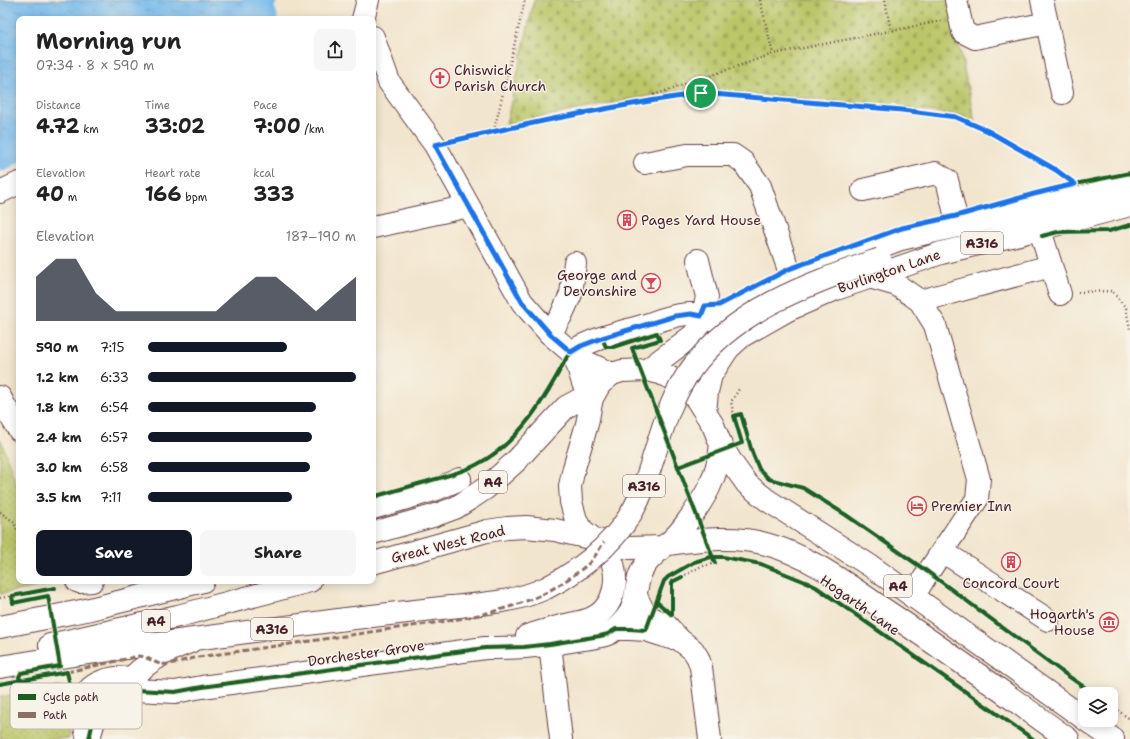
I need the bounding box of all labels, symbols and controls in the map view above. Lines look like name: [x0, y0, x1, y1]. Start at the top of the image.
text: Morning run: [36, 27, 181, 56]
button: share: [314, 29, 356, 71]
text: 07:34 · 8 × 590 m: [36, 57, 154, 74]
place label: Chiswick Parish Church: [454, 61, 546, 95]
church icon: Chiswick Parish Church: [429, 67, 451, 89]
pin: [684, 76, 718, 110]
icon: arrive: [690, 82, 712, 104]
text: Distance: [36, 98, 81, 113]
text: Time: [145, 98, 170, 113]
text: Pace: [253, 98, 278, 113]
text: 4.72: [36, 113, 79, 139]
text: 33:02: [145, 113, 205, 139]
text: 7:00: [253, 113, 301, 139]
text: km: [79, 122, 99, 137]
text: /km: [301, 122, 324, 137]
text: Elevation: [36, 166, 85, 181]
text: Heart rate: [145, 166, 201, 181]
text: kcal: [253, 166, 275, 181]
text: 40: [36, 181, 64, 207]
text: 166: [145, 181, 181, 207]
text: 333: [253, 181, 294, 207]
text: m: [64, 190, 77, 205]
text: bpm: [181, 190, 207, 205]
building icon: Pages Yard House: [616, 209, 638, 231]
place label: Pages Yard House: [641, 211, 761, 229]
text: Elevation: [36, 228, 94, 245]
text: 187–190 m: [286, 228, 356, 245]
road number: A316: [961, 232, 1003, 254]
street label: Burlington Lane: [835, 245, 943, 297]
place label: George and Devonshire: [557, 266, 637, 300]
bar icon: George and Devonshire: [640, 272, 662, 294]
text: 590 m: [36, 339, 78, 356]
text: 7:15: [100, 339, 124, 356]
text: 1.2 km: [36, 369, 79, 386]
text: 6:33: [100, 369, 129, 386]
text: 1.8 km: [36, 399, 79, 416]
text: 6:54: [100, 399, 129, 416]
text: 2.4 km: [36, 429, 82, 446]
text: 6:57: [100, 429, 128, 446]
text: 3.0 km: [36, 459, 82, 476]
text: 6:58: [100, 459, 129, 476]
road number: A4: [479, 471, 507, 493]
road number: A316: [623, 475, 665, 497]
text: 3.5 km: [36, 489, 81, 506]
text: 7:11: [100, 489, 122, 506]
hotel icon: Premier Inn: [906, 495, 928, 517]
place label: Premier Inn: [931, 497, 1012, 515]
street label: Great West Road: [389, 521, 507, 567]
button: Save: [36, 530, 192, 576]
button: Share: [200, 530, 356, 576]
building icon: Concord Court: [1000, 551, 1022, 573]
street label: Hogarth Lane: [816, 571, 904, 639]
place label: Concord Court: [962, 574, 1060, 592]
road number: A4: [884, 575, 912, 597]
place label: Hogarth's House: [1030, 605, 1095, 639]
road number: A4: [142, 610, 170, 632]
museum icon: Hogarth's House: [1098, 611, 1120, 633]
road number: A316: [251, 618, 293, 640]
street label: Dorchester Grove: [306, 636, 426, 670]
legend: [10, 683, 142, 729]
map controls: [1078, 687, 1118, 727]
button: layers: [1078, 687, 1118, 727]
text: Cycle path: [43, 690, 99, 705]
text: Path: [43, 708, 67, 723]

